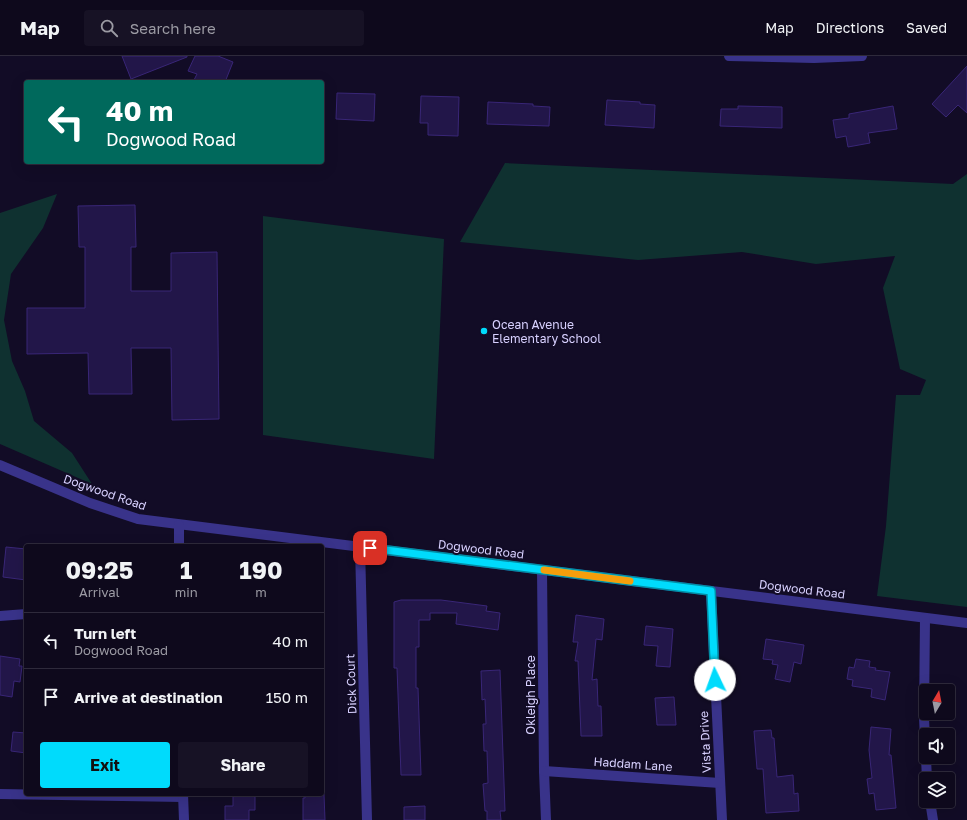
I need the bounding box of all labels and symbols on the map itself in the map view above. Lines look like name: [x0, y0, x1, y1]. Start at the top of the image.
place label: Ocean Avenue Elementary School: [492, 317, 601, 346]
marker: Ocean Avenue Elementary School: [479, 326, 489, 336]
street label: Dogwood Road: [62, 471, 148, 513]
pin: [353, 531, 387, 565]
street label: Dogwood Road: [437, 536, 525, 562]
street label: Dogwood Road: [758, 576, 846, 602]
street label: Dick Court: [342, 653, 360, 714]
street label: Okleigh Place: [523, 655, 538, 735]
position arrow: [694, 659, 736, 701]
north arrow: [919, 684, 955, 720]
street label: Vista Drive: [696, 711, 714, 773]
street label: Haddam Lane: [593, 754, 673, 774]

